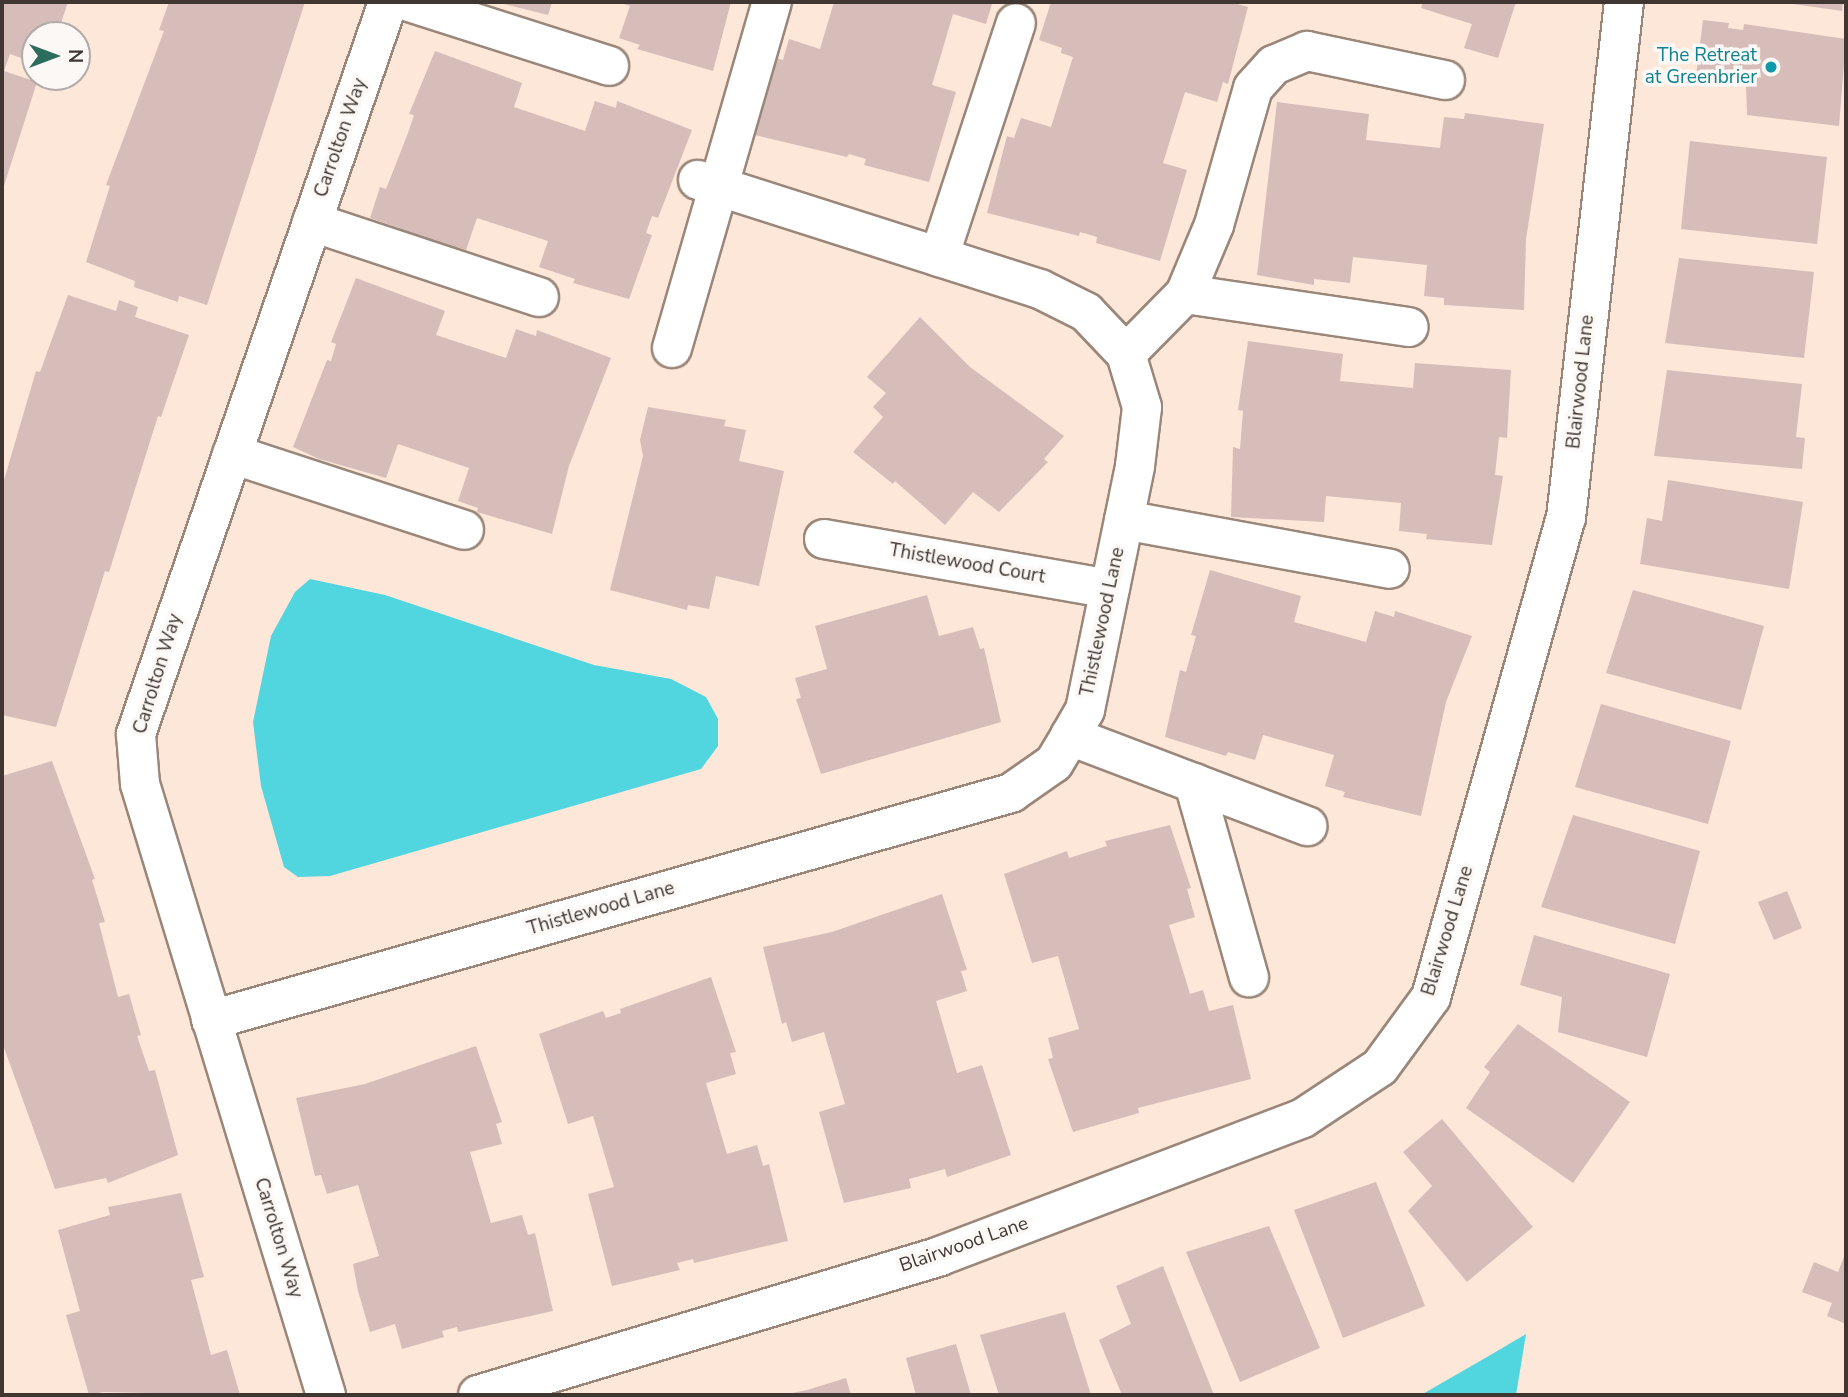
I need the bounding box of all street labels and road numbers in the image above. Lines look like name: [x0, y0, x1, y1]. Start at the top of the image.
street label: Carrolton Way: [310, 75, 372, 201]
street label: Blairwood Lane: [1563, 314, 1599, 450]
street label: Thistlewood Court: [887, 539, 1047, 589]
street label: Thistlewood Lane: [1076, 545, 1130, 699]
street label: Carrolton Way: [129, 611, 187, 737]
street label: Blairwood Lane: [1417, 863, 1479, 999]
street label: Thistlewood Lane: [525, 877, 677, 941]
street label: Carrolton Way: [249, 1175, 307, 1301]
street label: Blairwood Lane: [897, 1212, 1031, 1278]

